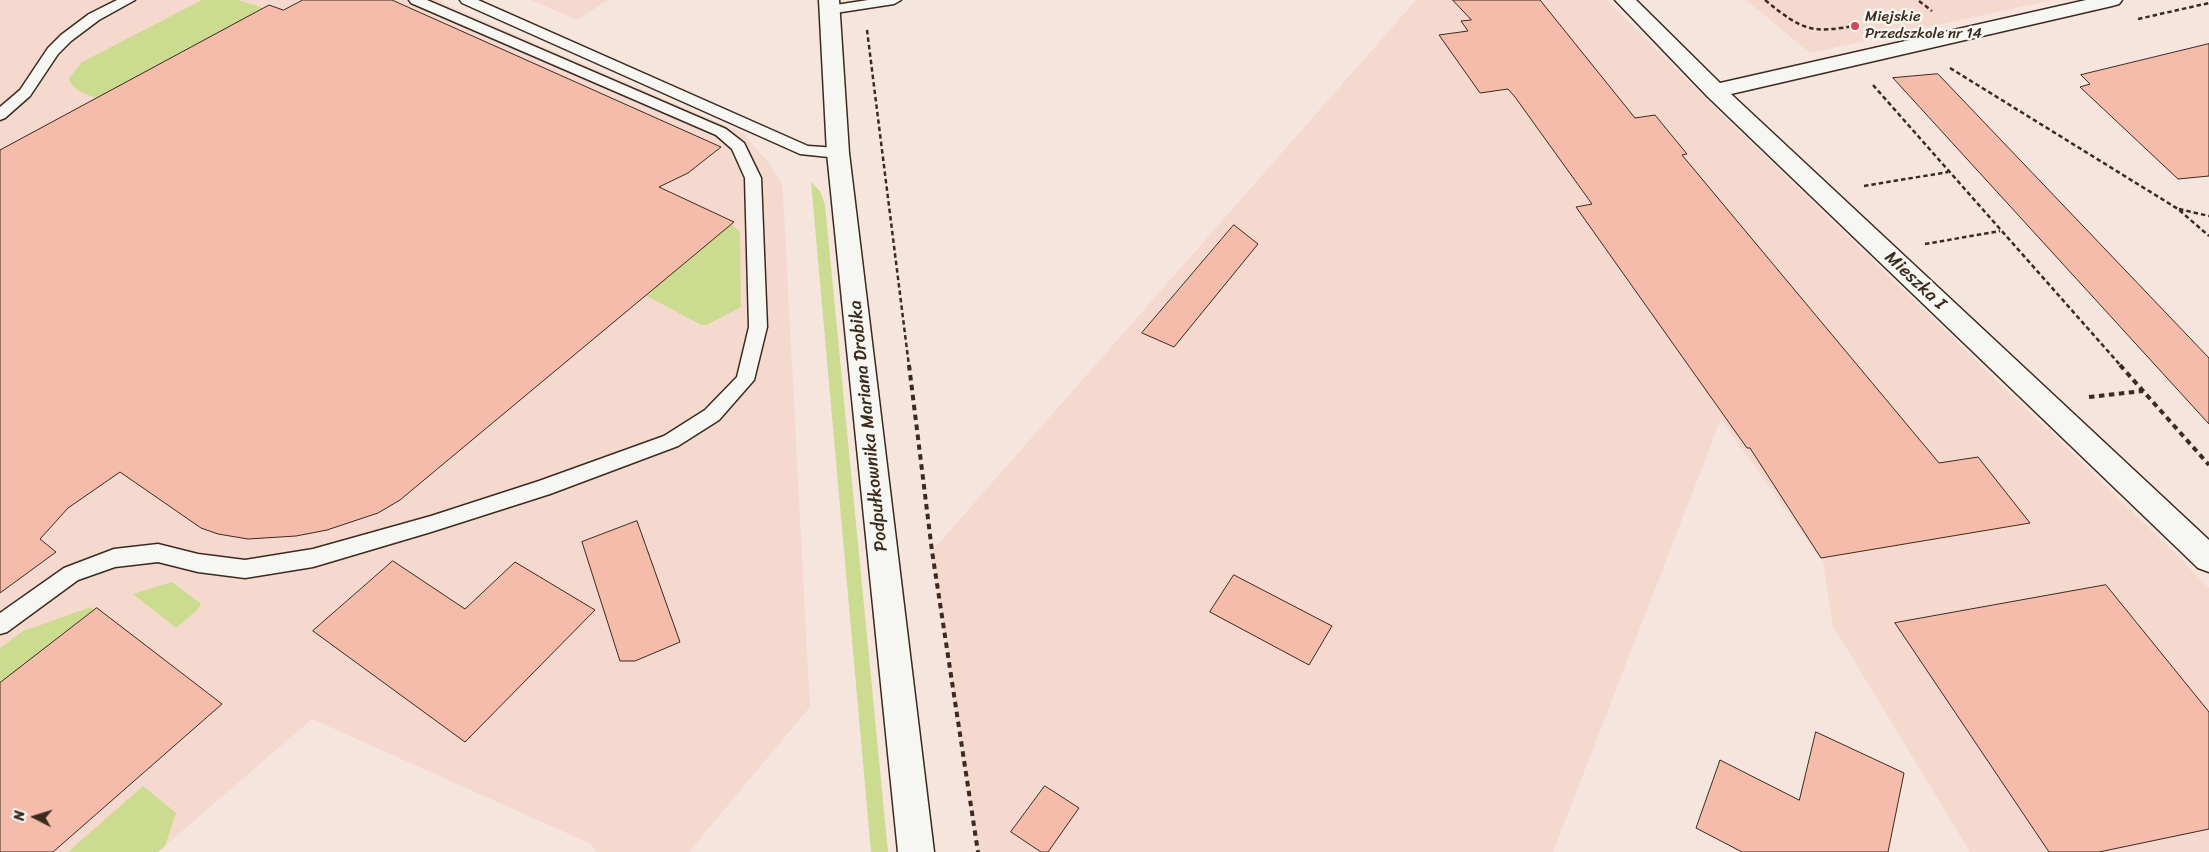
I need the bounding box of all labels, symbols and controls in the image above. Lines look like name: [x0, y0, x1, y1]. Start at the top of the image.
place label: Miejskie Przedszkole nr 14: [1865, 8, 1982, 43]
marker: Miejskie Przedszkole nr 14: [1849, 20, 1861, 32]
street label: Mieszka I: [1880, 247, 1950, 315]
street label: Podpułkownika Mariana Drobika: [845, 299, 893, 553]
north arrow: [10, 792, 60, 842]
text: N: [7, 810, 32, 822]

